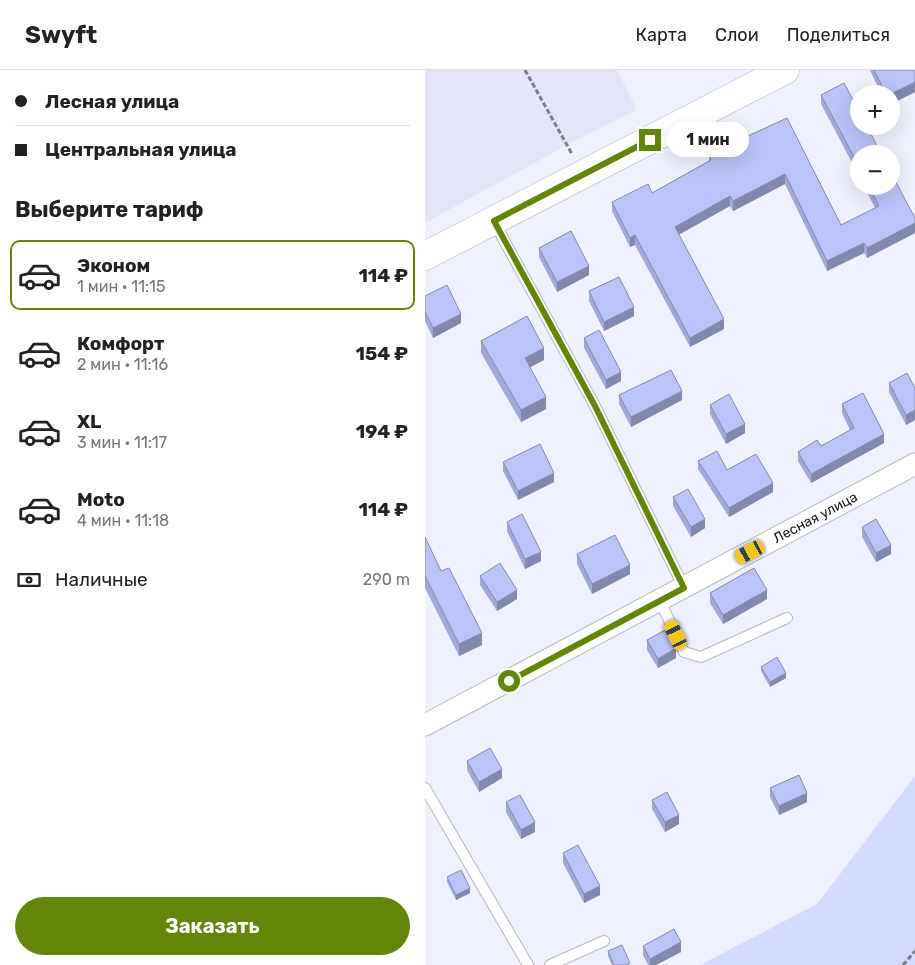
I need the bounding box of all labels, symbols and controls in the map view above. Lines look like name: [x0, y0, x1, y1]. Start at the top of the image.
text: Swyft: [25, 21, 97, 49]
text: Карта: [636, 24, 687, 46]
text: Слои: [715, 24, 759, 46]
text: Поделиться: [787, 24, 890, 46]
map controls: [850, 85, 900, 195]
button: +: [850, 85, 900, 135]
text: Лесная улица: [45, 90, 179, 113]
callout: 1 мин: [667, 122, 750, 158]
route end: [639, 129, 661, 151]
text: 1 мин: [686, 130, 730, 149]
text: Центральная улица: [45, 138, 236, 161]
button: −: [850, 145, 900, 195]
text: Выберите тариф: [15, 196, 204, 223]
icon: car: [17, 253, 62, 298]
text: Эконом: [77, 254, 150, 277]
text: 114 ₽: [358, 264, 408, 287]
text: 1 мин · 11:15: [77, 277, 165, 296]
icon: car: [17, 331, 62, 376]
text: Комфорт: [77, 332, 164, 355]
text: 154 ₽: [356, 342, 408, 365]
text: 2 мин · 11:16: [77, 355, 168, 374]
icon: car: [17, 409, 62, 454]
text: XL: [77, 410, 101, 433]
text: 194 ₽: [356, 420, 408, 443]
text: 3 мин · 11:17: [77, 433, 167, 452]
icon: car: [17, 487, 62, 532]
text: Moto: [77, 488, 125, 511]
street label: Лесная улица: [770, 488, 860, 547]
text: 114 ₽: [358, 498, 408, 521]
text: 4 мин · 11:18: [77, 511, 169, 530]
car: [733, 538, 766, 566]
icon: cash: [15, 566, 43, 594]
text: Наличные: [55, 568, 148, 591]
text: 290 m: [363, 570, 410, 589]
car: [662, 618, 689, 652]
route start: [498, 670, 520, 692]
button: Заказать: [15, 897, 410, 955]

